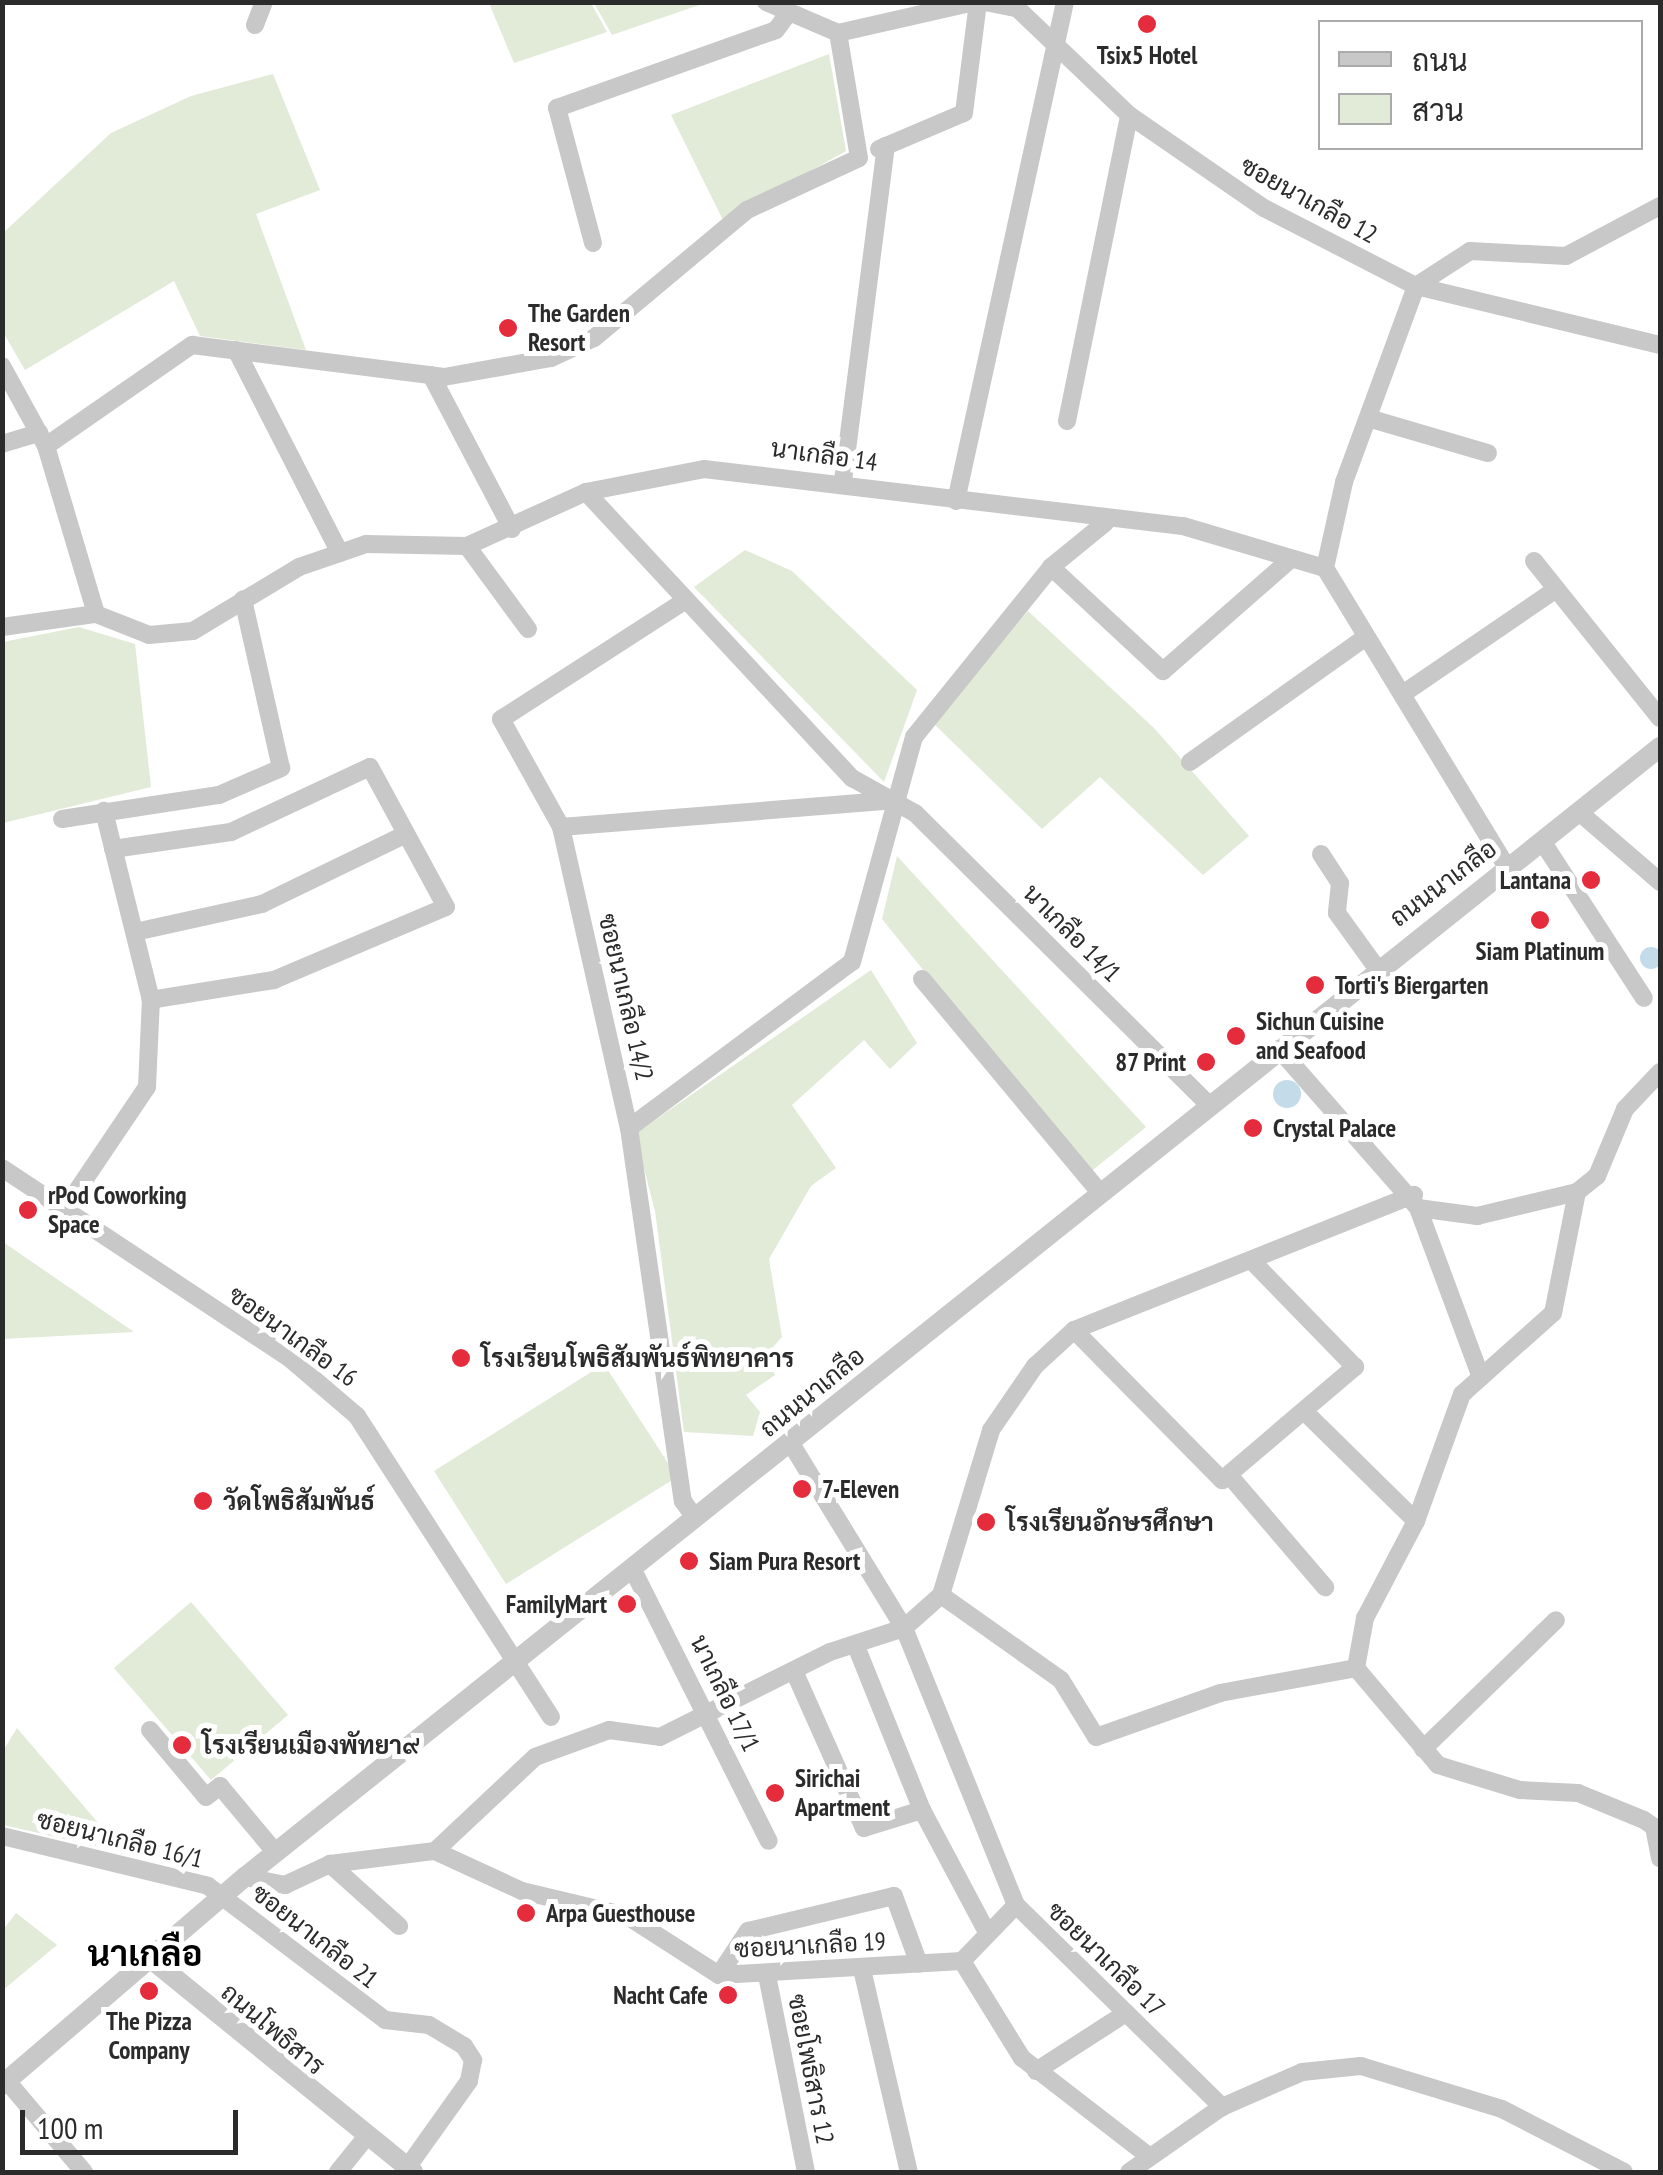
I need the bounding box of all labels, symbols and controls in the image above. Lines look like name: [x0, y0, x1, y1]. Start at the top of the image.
marker: Tsix5 Hotel: [1136, 13, 1158, 35]
legend: [1318, 20, 1643, 150]
place label: Tsix5 Hotel: [1097, 40, 1197, 70]
text: ถนน: [1412, 40, 1468, 79]
text: สวน: [1412, 90, 1464, 129]
street label: ซอยนาเกลือ 12: [1235, 150, 1383, 250]
place label: The Garden Resort: [528, 299, 630, 358]
marker: The Garden Resort: [497, 317, 519, 339]
street label: นาเกลือ 14: [769, 433, 879, 477]
street label: ถนนนาเกลือ: [1384, 833, 1502, 933]
place label: Lantana: [1500, 865, 1571, 895]
marker: Lantana: [1580, 869, 1602, 891]
street label: นาเกลือ 14/1: [1017, 878, 1127, 988]
marker: Siam Platinum: [1529, 909, 1551, 931]
street label: ซอยนาเกลือ 14/2: [592, 911, 660, 1083]
place label: Siam Platinum: [1476, 936, 1604, 966]
place label: Torti's Biergarten: [1335, 970, 1488, 1000]
marker: Torti's Biergarten: [1304, 974, 1326, 996]
place label: Sichun Cuisine and Seafood: [1256, 1007, 1384, 1066]
marker: Sichun Cuisine and Seafood: [1225, 1025, 1247, 1047]
place label: 87 Print: [1114, 1047, 1186, 1077]
marker: 87 Print: [1195, 1051, 1217, 1073]
place label: Crystal Palace: [1273, 1113, 1396, 1143]
marker: Crystal Palace: [1242, 1117, 1264, 1139]
place label: rPod Coworking Space: [48, 1181, 187, 1240]
marker: rPod Coworking Space: [17, 1199, 39, 1221]
street label: ซอยนาเกลือ 16: [223, 1279, 363, 1393]
street label: ถนนนาเกลือ: [754, 1341, 870, 1443]
place label: โรงเรียนโพธิสัมพันธ์พิทยาคาร: [481, 1343, 794, 1373]
marker: โรงเรียนโพธิสัมพันธ์พิทยาคาร: [450, 1347, 472, 1369]
place label: 7-Eleven: [822, 1474, 899, 1504]
marker: 7-Eleven: [791, 1478, 813, 1500]
place label: วัดโพธิสัมพันธ์: [223, 1486, 375, 1516]
marker: วัดโพธิสัมพันธ์: [192, 1490, 214, 1512]
place label: โรงเรียนอักษรศึกษา: [1006, 1507, 1214, 1537]
marker: โรงเรียนอักษรศึกษา: [975, 1511, 997, 1533]
place label: Siam Pura Resort: [709, 1546, 860, 1576]
marker: Siam Pura Resort: [678, 1550, 700, 1572]
place label: FamilyMart: [506, 1589, 607, 1619]
marker: FamilyMart: [616, 1593, 638, 1615]
street label: นาเกลือ 17/1: [684, 1630, 766, 1756]
place label: โรงเรียนเมืองพัทยา๙: [202, 1730, 420, 1760]
marker: โรงเรียนเมืองพัทยา๙: [171, 1734, 193, 1756]
place label: Sirichai Apartment: [795, 1764, 890, 1823]
marker: Sirichai Apartment: [764, 1782, 786, 1804]
street label: ซอยนาเกลือ 16/1: [34, 1804, 206, 1874]
street label: ซอยนาเกลือ 21: [246, 1878, 384, 1994]
street label: ซอยนาเกลือ 17: [1041, 1896, 1171, 2022]
place label: Arpa Guesthouse: [546, 1898, 696, 1928]
marker: Arpa Guesthouse: [515, 1902, 537, 1924]
street label: ซอยนาเกลือ 19: [734, 1926, 886, 1964]
district label: นาเกลือ: [88, 1932, 202, 1974]
street label: ถนนโพธิสาร: [215, 1977, 331, 2081]
marker: The Pizza Company: [138, 1980, 160, 2002]
place label: Nacht Cafe: [613, 1980, 708, 2010]
marker: Nacht Cafe: [717, 1984, 739, 2006]
street label: ซอยโพธิสาร 12: [782, 1992, 840, 2146]
place label: The Pizza Company: [106, 2007, 192, 2066]
scale bar: [25, 2090, 242, 2152]
text: 100 m: [37, 2108, 103, 2147]

